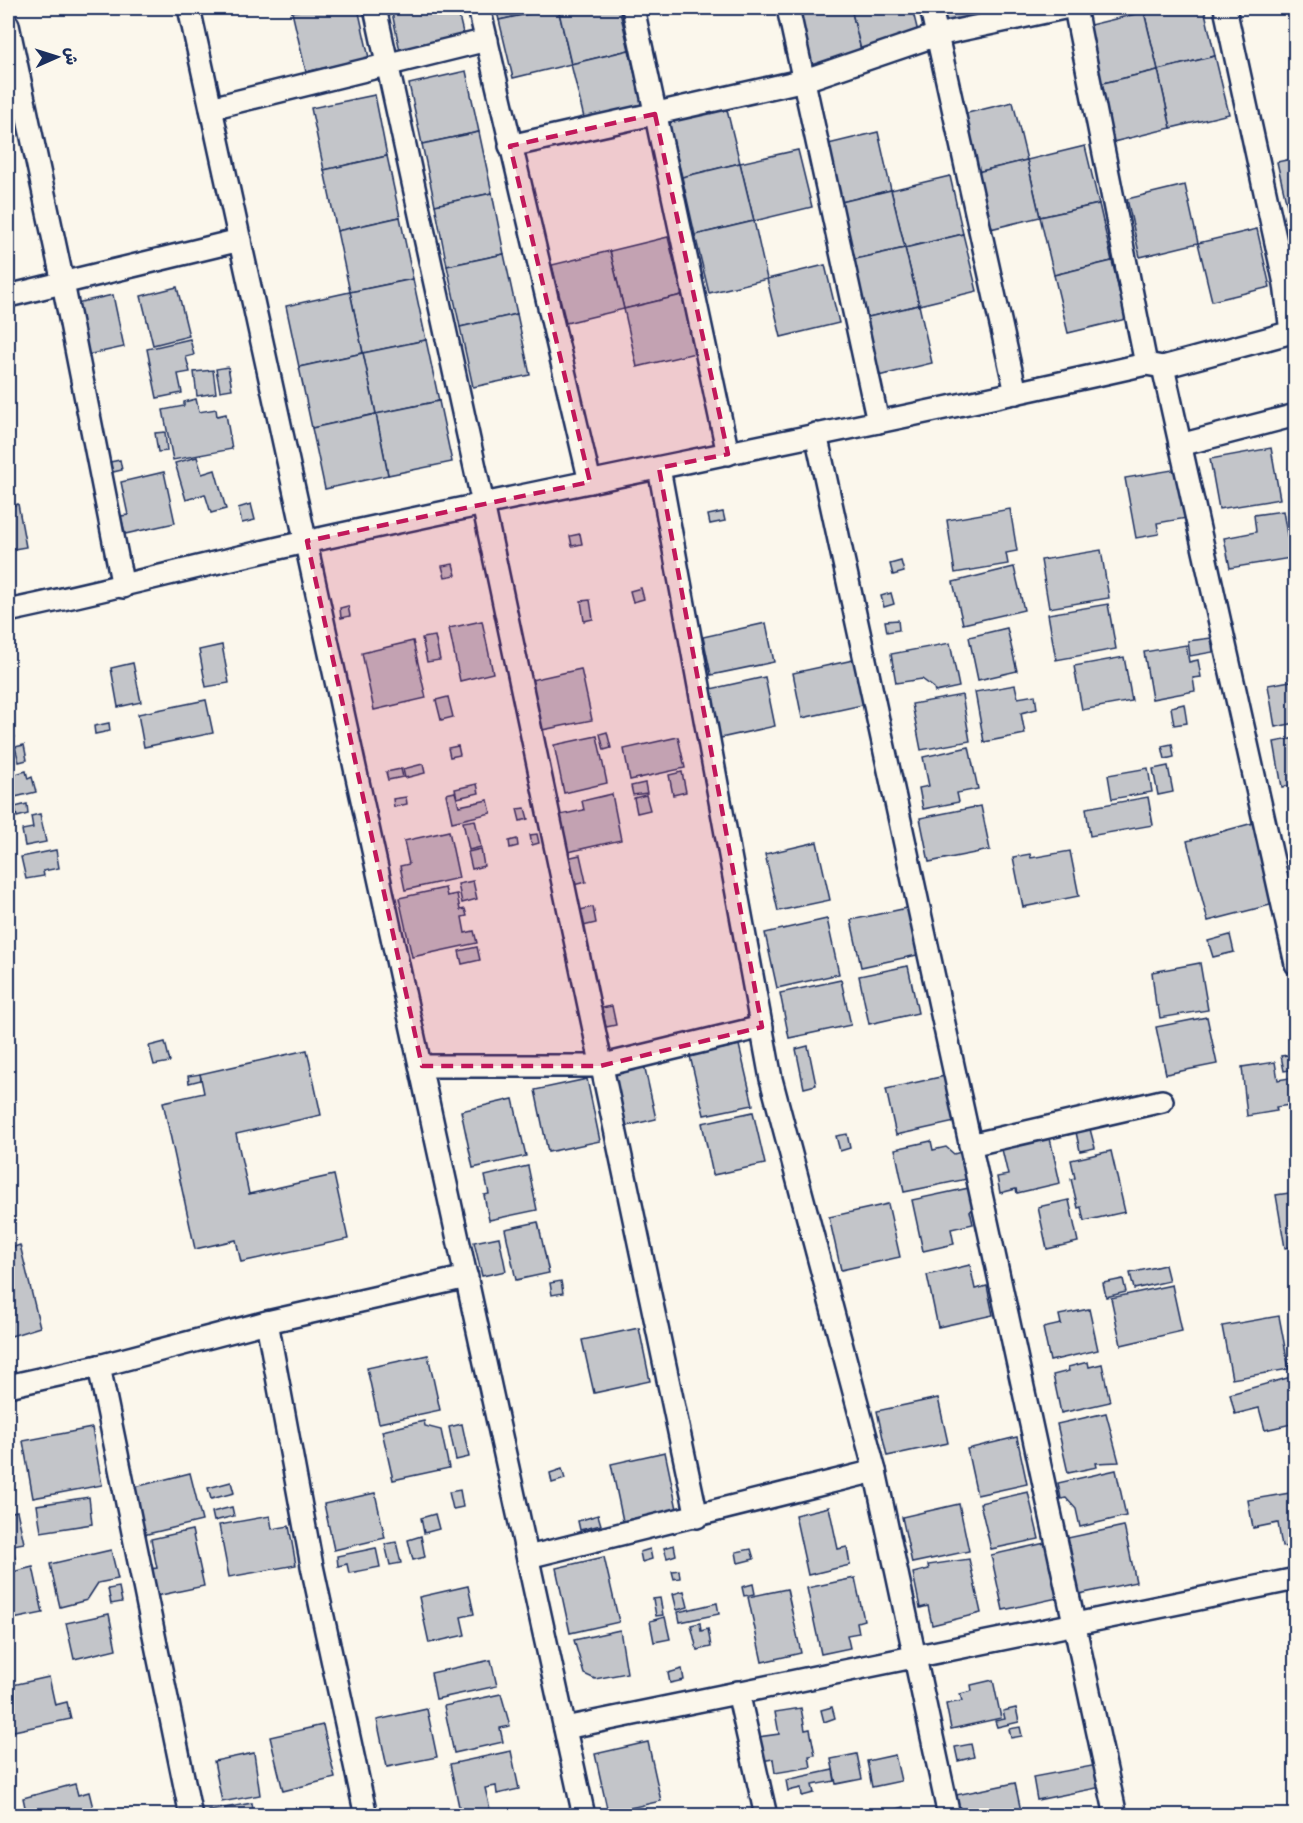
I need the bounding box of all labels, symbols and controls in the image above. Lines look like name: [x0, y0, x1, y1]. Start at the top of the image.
north arrow: [27, 27, 87, 87]
text: ش: [61, 47, 80, 66]

